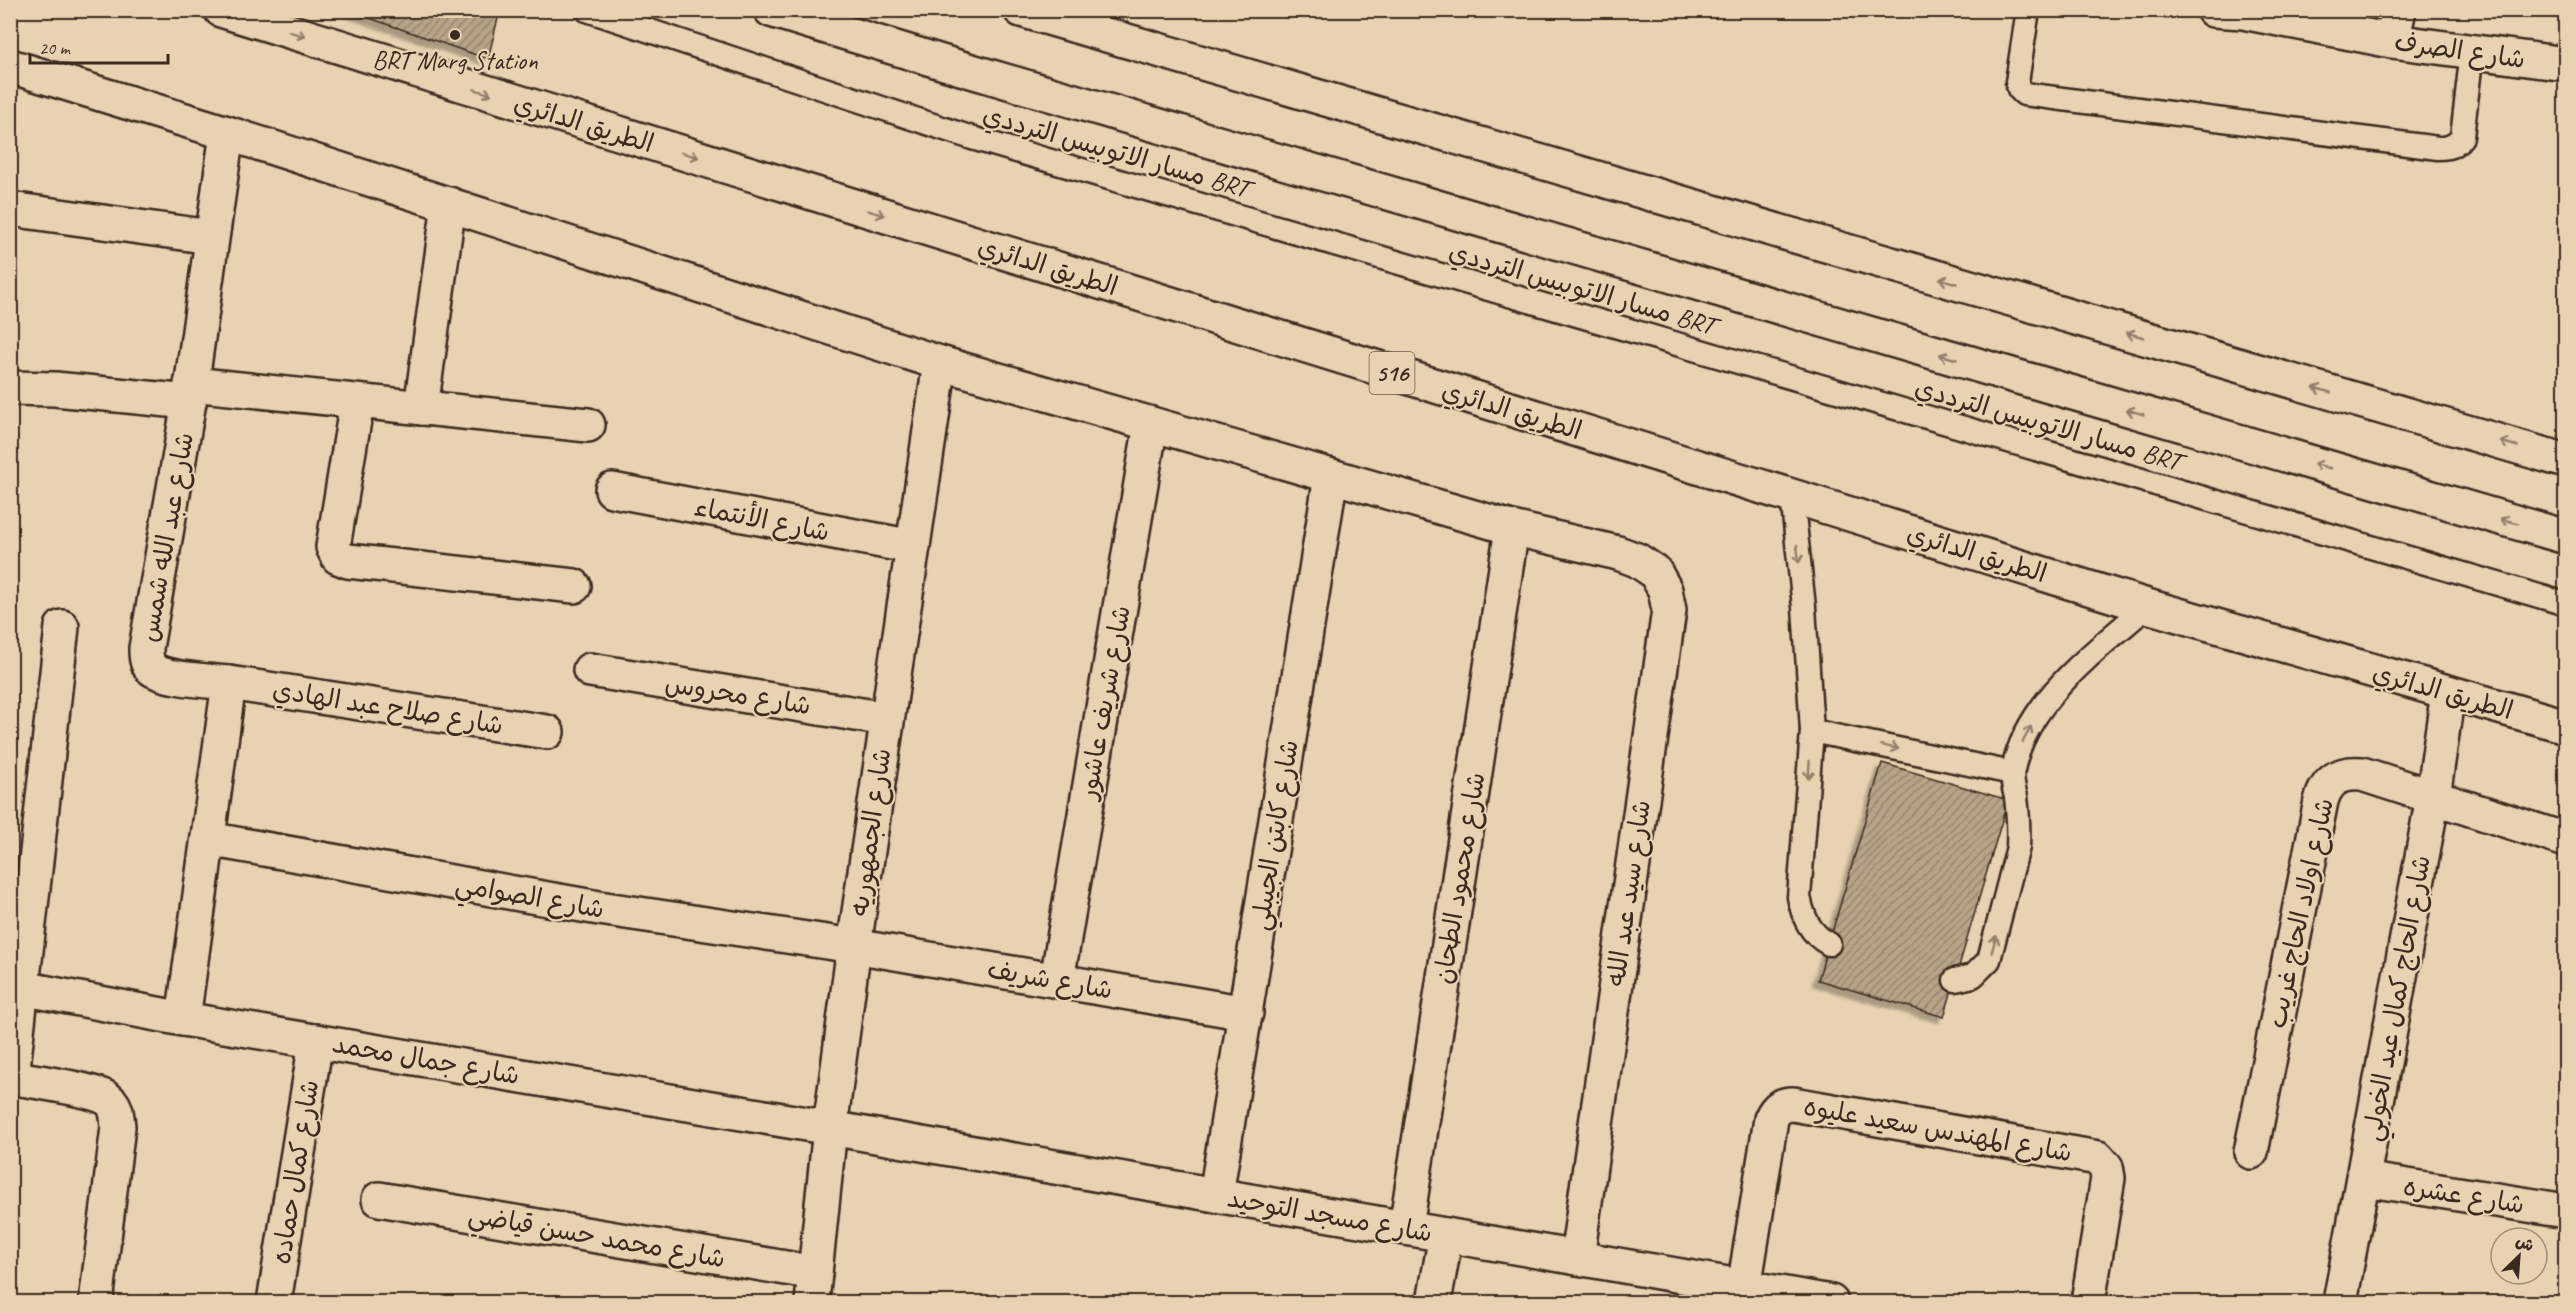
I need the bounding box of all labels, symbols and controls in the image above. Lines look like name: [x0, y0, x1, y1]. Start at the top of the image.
street label: شارع الصرف: [2392, 25, 2527, 77]
scale bar: [30, 27, 168, 65]
marker: BRT Marg Station: [448, 28, 462, 42]
one-way arrow: [287, 29, 306, 40]
text: 20 m: [39, 37, 72, 59]
place label: BRT Marg Station: [372, 44, 538, 77]
one-way arrow: [473, 87, 492, 98]
street label: الطريق الدائري: [509, 87, 658, 162]
street label: مسار الاتوبيس الترددي BRT: [979, 98, 1259, 209]
one-way arrow: [680, 151, 699, 162]
one-way arrow: [866, 208, 885, 219]
street label: الطريق الدائري: [973, 230, 1122, 305]
street label: مسار الاتوبيس الترددي BRT: [1445, 235, 1725, 346]
one-way arrow: [1939, 275, 1958, 286]
one-way arrow: [2126, 329, 2145, 340]
one-way arrow: [1939, 351, 1958, 362]
road number: 516: [1370, 352, 1414, 394]
street label: مسار الاتوبيس الترددي BRT: [1911, 371, 2191, 482]
street label: الطريق الدائري: [1437, 374, 1586, 449]
one-way arrow: [2313, 384, 2332, 395]
one-way arrow: [2126, 405, 2145, 417]
street label: شارع عبد الله شمس: [132, 430, 202, 645]
one-way arrow: [2500, 438, 2519, 449]
one-way arrow: [2313, 460, 2332, 471]
street label: شارع الأنتماء: [691, 488, 833, 550]
one-way arrow: [2500, 515, 2519, 526]
street label: الطريق الدائري: [1902, 517, 2051, 592]
one-way arrow: [1793, 544, 1804, 564]
street label: شارع شريف عاشور: [1071, 603, 1139, 804]
street label: الطريق الدائري: [2368, 656, 2517, 729]
street label: شارع محروس: [663, 667, 813, 723]
street label: شارع صلاح عبد الهادي: [270, 673, 506, 744]
one-way arrow: [2021, 726, 2033, 743]
street label: شارع كابتن الجيبلي: [1243, 737, 1312, 934]
one-way arrow: [1880, 742, 1899, 753]
street label: شارع الجمهوريه: [842, 746, 900, 918]
one-way arrow: [1803, 759, 1814, 779]
street label: شارع محمود الطحان: [1426, 770, 1494, 986]
street label: شارع اولاد الحاج غريب: [2260, 795, 2342, 1031]
street label: شارع سيد عبد الله: [1599, 798, 1659, 989]
street label: شارع الحاج كمال عيد الخولي: [2355, 852, 2444, 1145]
street label: شارع الصوامي: [452, 867, 607, 932]
one-way arrow: [1989, 935, 2000, 954]
street label: شارع شريف: [985, 952, 1115, 1008]
street label: شارع جمال محمد: [329, 1027, 522, 1093]
street label: شارع كمال حماده: [265, 1078, 327, 1267]
street label: شارع المهندس سعيد عليوه: [1801, 1090, 2075, 1170]
street label: شارع عشره: [2401, 1170, 2527, 1222]
street label: شارع مسجد التوحيد: [1225, 1181, 1435, 1251]
street label: شارع محمد حسن قياضي: [465, 1198, 728, 1281]
north arrow: [2489, 1226, 2549, 1286]
text: ش: [2513, 1231, 2537, 1256]

